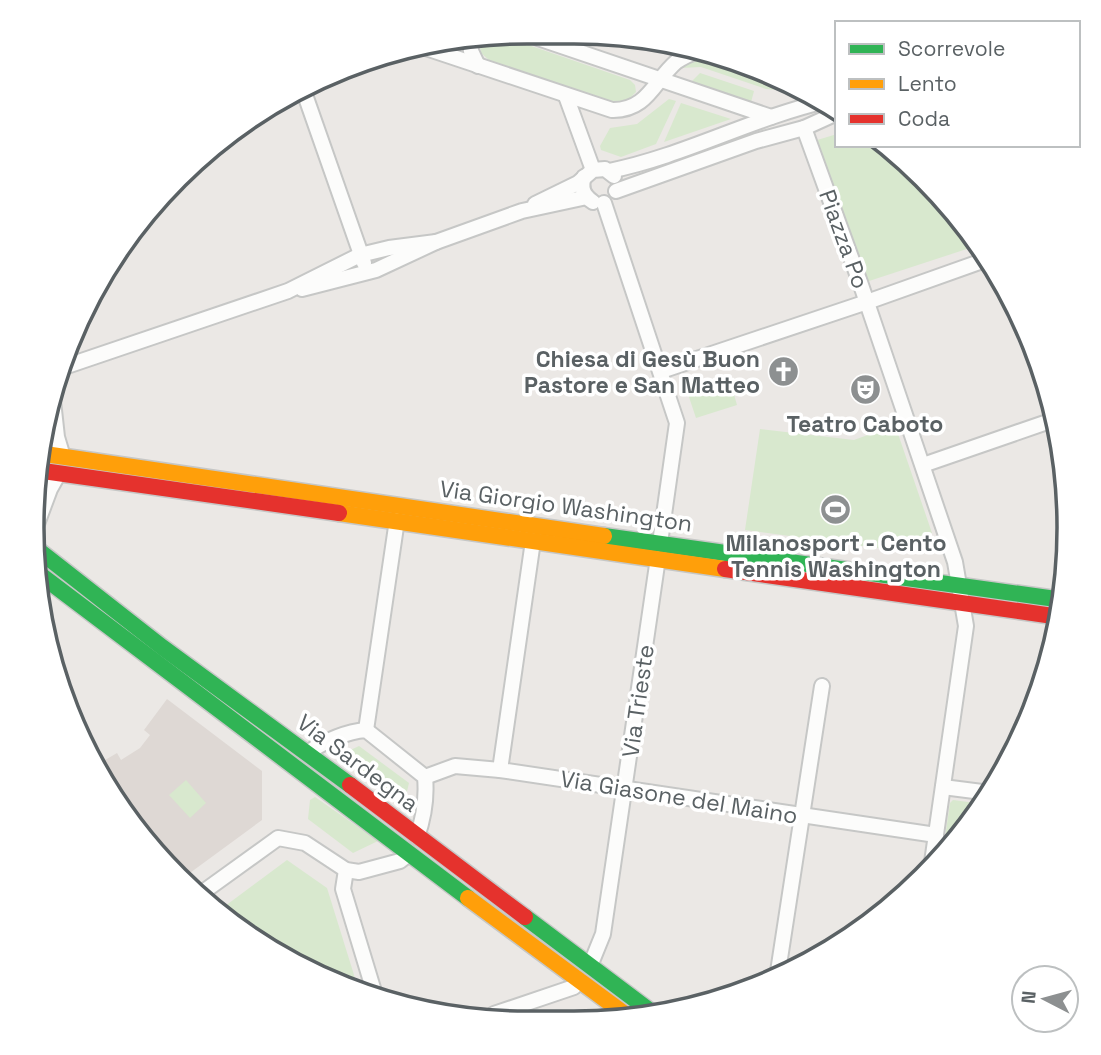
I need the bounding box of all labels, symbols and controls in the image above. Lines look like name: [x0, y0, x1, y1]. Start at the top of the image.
legend: [835, 21, 1080, 147]
text: Scorrevole: [898, 35, 1005, 62]
text: Lento: [898, 70, 957, 97]
text: Coda: [898, 105, 950, 132]
street label: Piazza Po: [812, 185, 876, 293]
place label: Chiesa di Gesù Buon Pastore e San Matteo: [524, 344, 760, 400]
church icon: Chiesa di Gesù Buon Pastore e San Matteo: [766, 355, 800, 389]
theatre icon: Teatro Caboto: [848, 373, 882, 407]
place label: Teatro Caboto: [787, 409, 943, 439]
street label: Via Giorgio Washington: [438, 473, 694, 539]
sports icon: Milanosport - Cento Tennis Washington: [819, 492, 853, 526]
place label: Milanosport - Cento Tennis Washington: [726, 528, 946, 584]
street label: Via Trieste: [615, 643, 661, 759]
street label: Via Sardegna: [291, 707, 425, 819]
street label: Via Giasone del Maino: [558, 763, 800, 831]
north arrow: [1010, 964, 1080, 1034]
text: N: [1015, 990, 1042, 1005]

